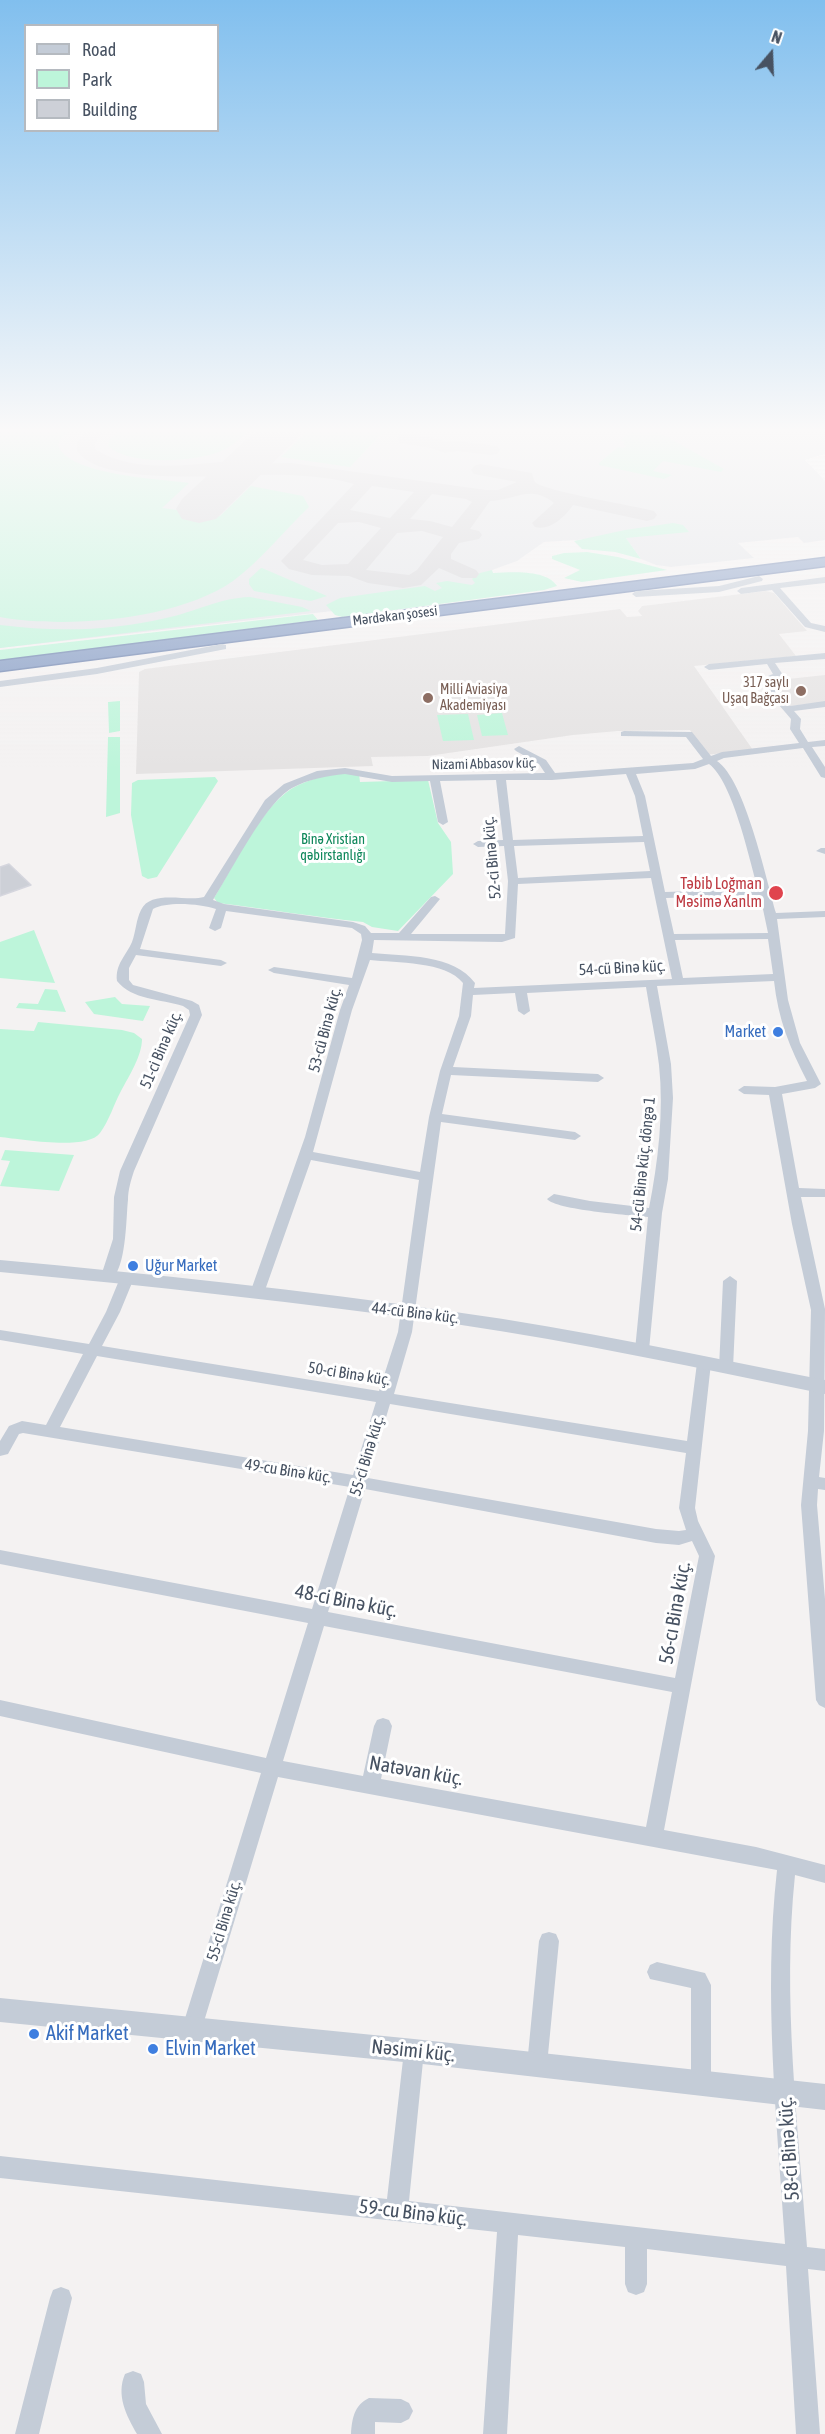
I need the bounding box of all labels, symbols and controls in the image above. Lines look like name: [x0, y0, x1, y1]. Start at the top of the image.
legend: [24, 24, 219, 132]
north arrow: [741, 24, 801, 84]
text: N: [769, 27, 784, 47]
text: Road: [82, 39, 116, 60]
text: Park: [82, 69, 112, 90]
text: Building: [82, 99, 137, 120]
street label: Mərdəkan şosesi: [352, 602, 438, 630]
place label: 317 saylı Uşaq Bağçası: [722, 675, 789, 708]
place label: Milli Aviasiya Akademiyası: [440, 682, 508, 714]
marker: 317 saylı Uşaq Bağçası: [794, 684, 808, 698]
marker: Milli Aviasiya Akademiyası: [421, 691, 435, 705]
street label: Nizami Abbasov küç.: [432, 755, 536, 773]
street label: 52-ci Binə küç.: [479, 816, 505, 900]
park label: Binə Xristian qəbirstanlığı: [300, 832, 366, 864]
place label: Təbib Loğman Məsimə Xanlm: [676, 874, 762, 912]
marker: Təbib Loğman Məsimə Xanlm: [767, 884, 785, 902]
street label: 54-cü Binə küç.: [578, 956, 666, 980]
street label: 53-cü Binə küç.: [304, 986, 346, 1074]
street label: 51-ci Binə küç.: [136, 1008, 186, 1092]
place label: Market: [725, 1022, 766, 1042]
marker: Market: [771, 1025, 785, 1039]
street label: 54-cü Binə küç. döngə 1: [626, 1096, 660, 1232]
place label: Uğur Market: [145, 1256, 217, 1276]
marker: Uğur Market: [126, 1259, 140, 1273]
street label: 44-cü Binə küç.: [371, 1298, 459, 1328]
street label: 50-ci Binə küç.: [307, 1358, 391, 1390]
street label: 55-ci Binə küç.: [346, 1414, 388, 1498]
street label: 49-cu Binə küç.: [244, 1455, 332, 1487]
street label: 56-cı Binə küç.: [654, 1560, 696, 1666]
street label: 48-ci Binə küç.: [293, 1579, 399, 1623]
street label: Natəvan küç.: [367, 1751, 465, 1791]
street label: 55-ci Binə küç.: [203, 1879, 245, 1963]
place label: Akif Market: [46, 2022, 129, 2046]
marker: Akif Market: [27, 2027, 41, 2041]
street label: Nəsimi küç.: [370, 2035, 456, 2067]
place label: Elvin Market: [165, 2037, 256, 2061]
marker: Elvin Market: [146, 2042, 160, 2056]
street label: 58-ci Binə küç.: [773, 2097, 805, 2201]
street label: 59-cu Binə küç.: [358, 2194, 468, 2232]

